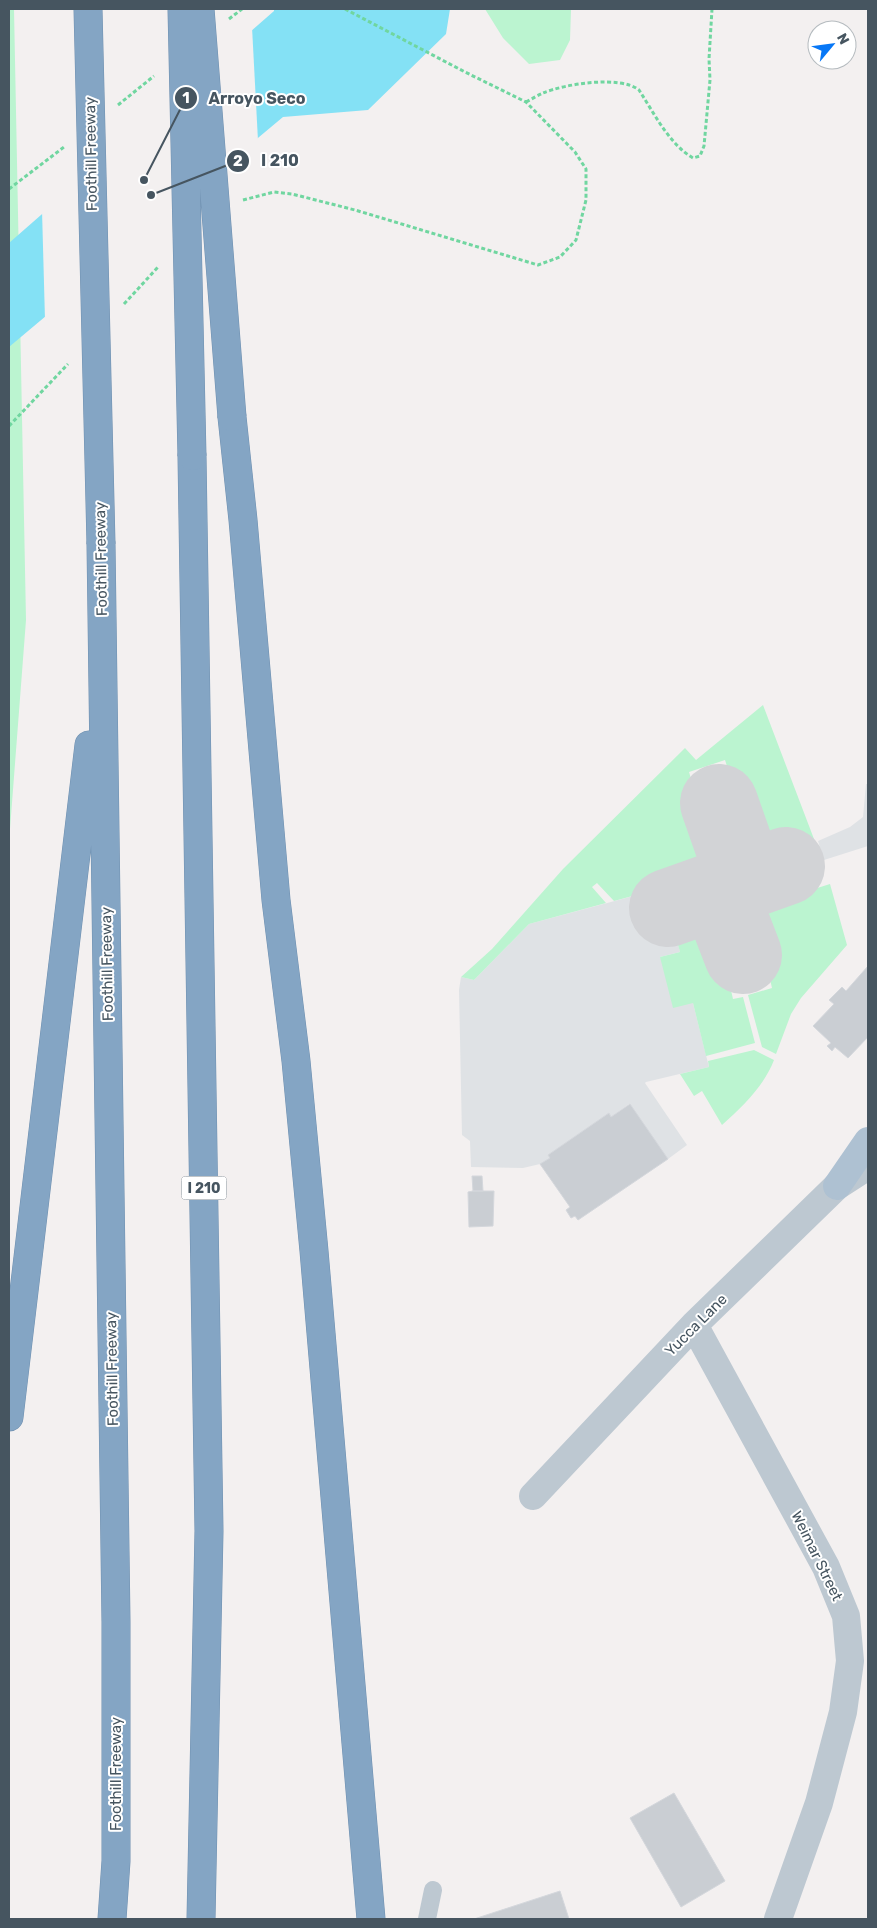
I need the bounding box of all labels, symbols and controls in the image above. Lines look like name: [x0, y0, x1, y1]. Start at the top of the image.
north arrow: [807, 20, 857, 70]
text: N: [833, 30, 853, 47]
callout: Arroyo Seco: [173, 83, 315, 114]
text: 1: [182, 89, 190, 107]
text: Arroyo Seco: [208, 89, 306, 108]
street label: Foothill Freeway: [81, 97, 101, 211]
callout: I 210: [226, 145, 309, 176]
text: I 210: [261, 151, 299, 170]
text: 2: [233, 152, 243, 170]
street label: Foothill Freeway: [91, 502, 111, 616]
street label: Foothill Freeway: [97, 907, 117, 1021]
road number: I 210: [182, 1176, 226, 1200]
street label: Yucca Lane: [661, 1290, 731, 1360]
street label: Foothill Freeway: [102, 1312, 122, 1426]
street label: Weimar Street: [787, 1508, 847, 1604]
street label: Foothill Freeway: [107, 1717, 125, 1831]

